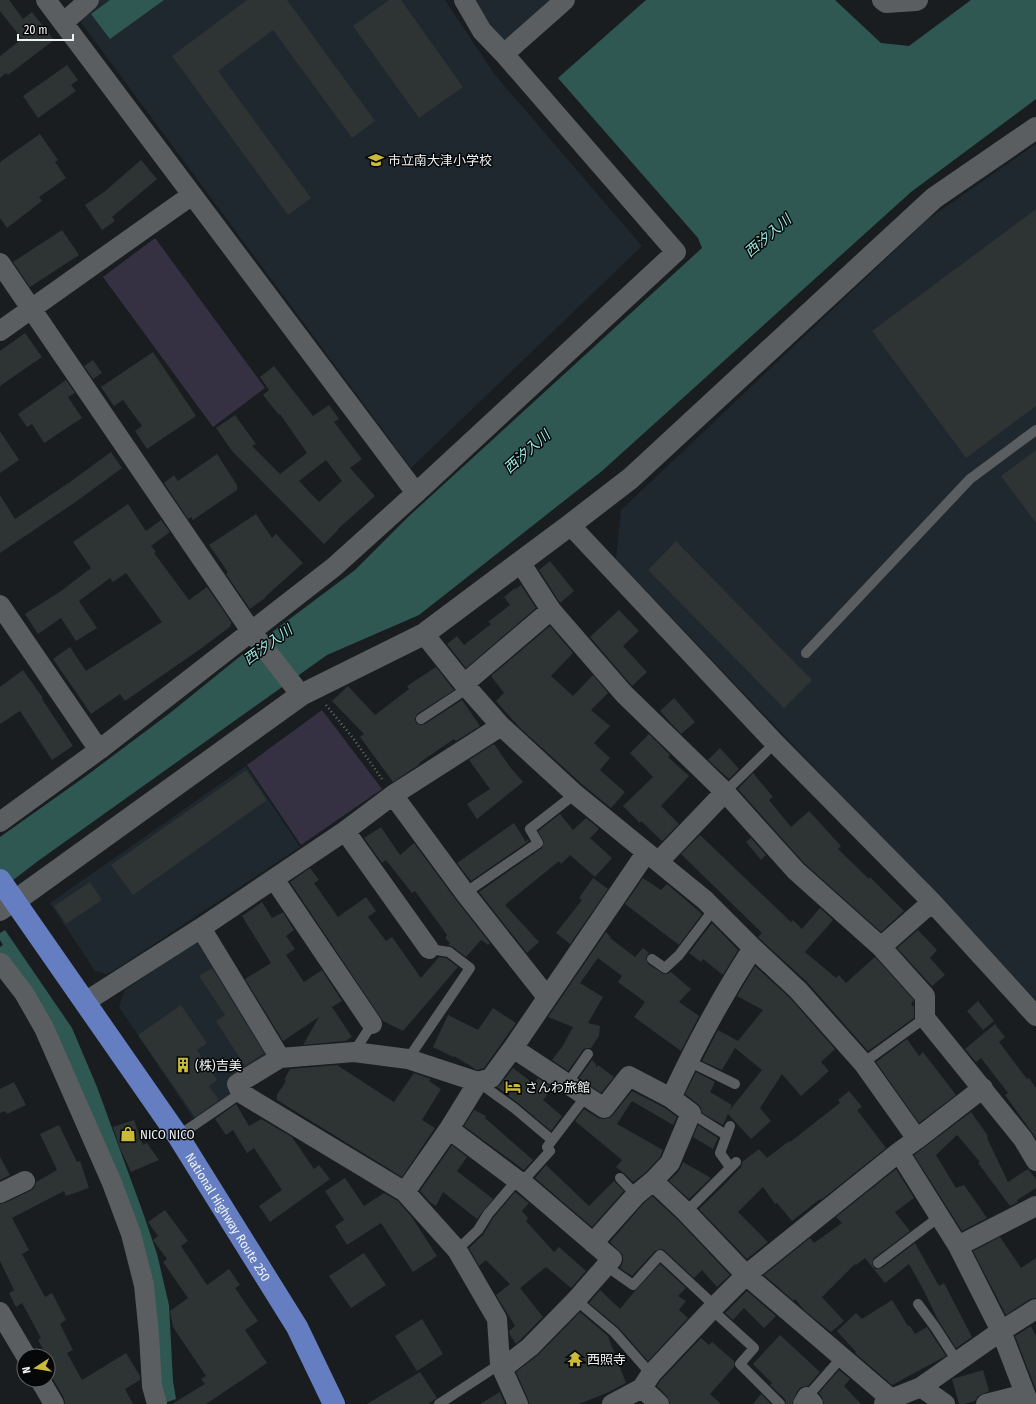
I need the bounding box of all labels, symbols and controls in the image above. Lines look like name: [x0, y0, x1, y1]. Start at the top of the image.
scale bar: [18, 16, 73, 42]
text: 20 m: [24, 23, 48, 37]
school or university icon: 市立南大津小学校: [367, 151, 385, 169]
place label: 市立南大津小学校: [388, 153, 492, 168]
water label: 西汐入川: [741, 210, 796, 261]
water label: 西汐入川: [501, 426, 555, 477]
water label: 西汐入川: [240, 620, 297, 668]
building icon: (株)吉美: [174, 1056, 192, 1074]
place label: (株)吉美: [195, 1058, 242, 1073]
hotel icon: さんわ旅館: [504, 1078, 522, 1096]
place label: さんわ旅館: [525, 1080, 590, 1095]
shop icon: NICO NICO: [119, 1125, 137, 1143]
place label: NICO NICO: [140, 1127, 195, 1142]
street label: National Highway Route 250: [183, 1150, 274, 1284]
north arrow: [16, 1348, 56, 1388]
temple icon: 西照寺: [566, 1350, 584, 1368]
place label: 西照寺: [587, 1352, 626, 1367]
text: N: [20, 1365, 34, 1375]

